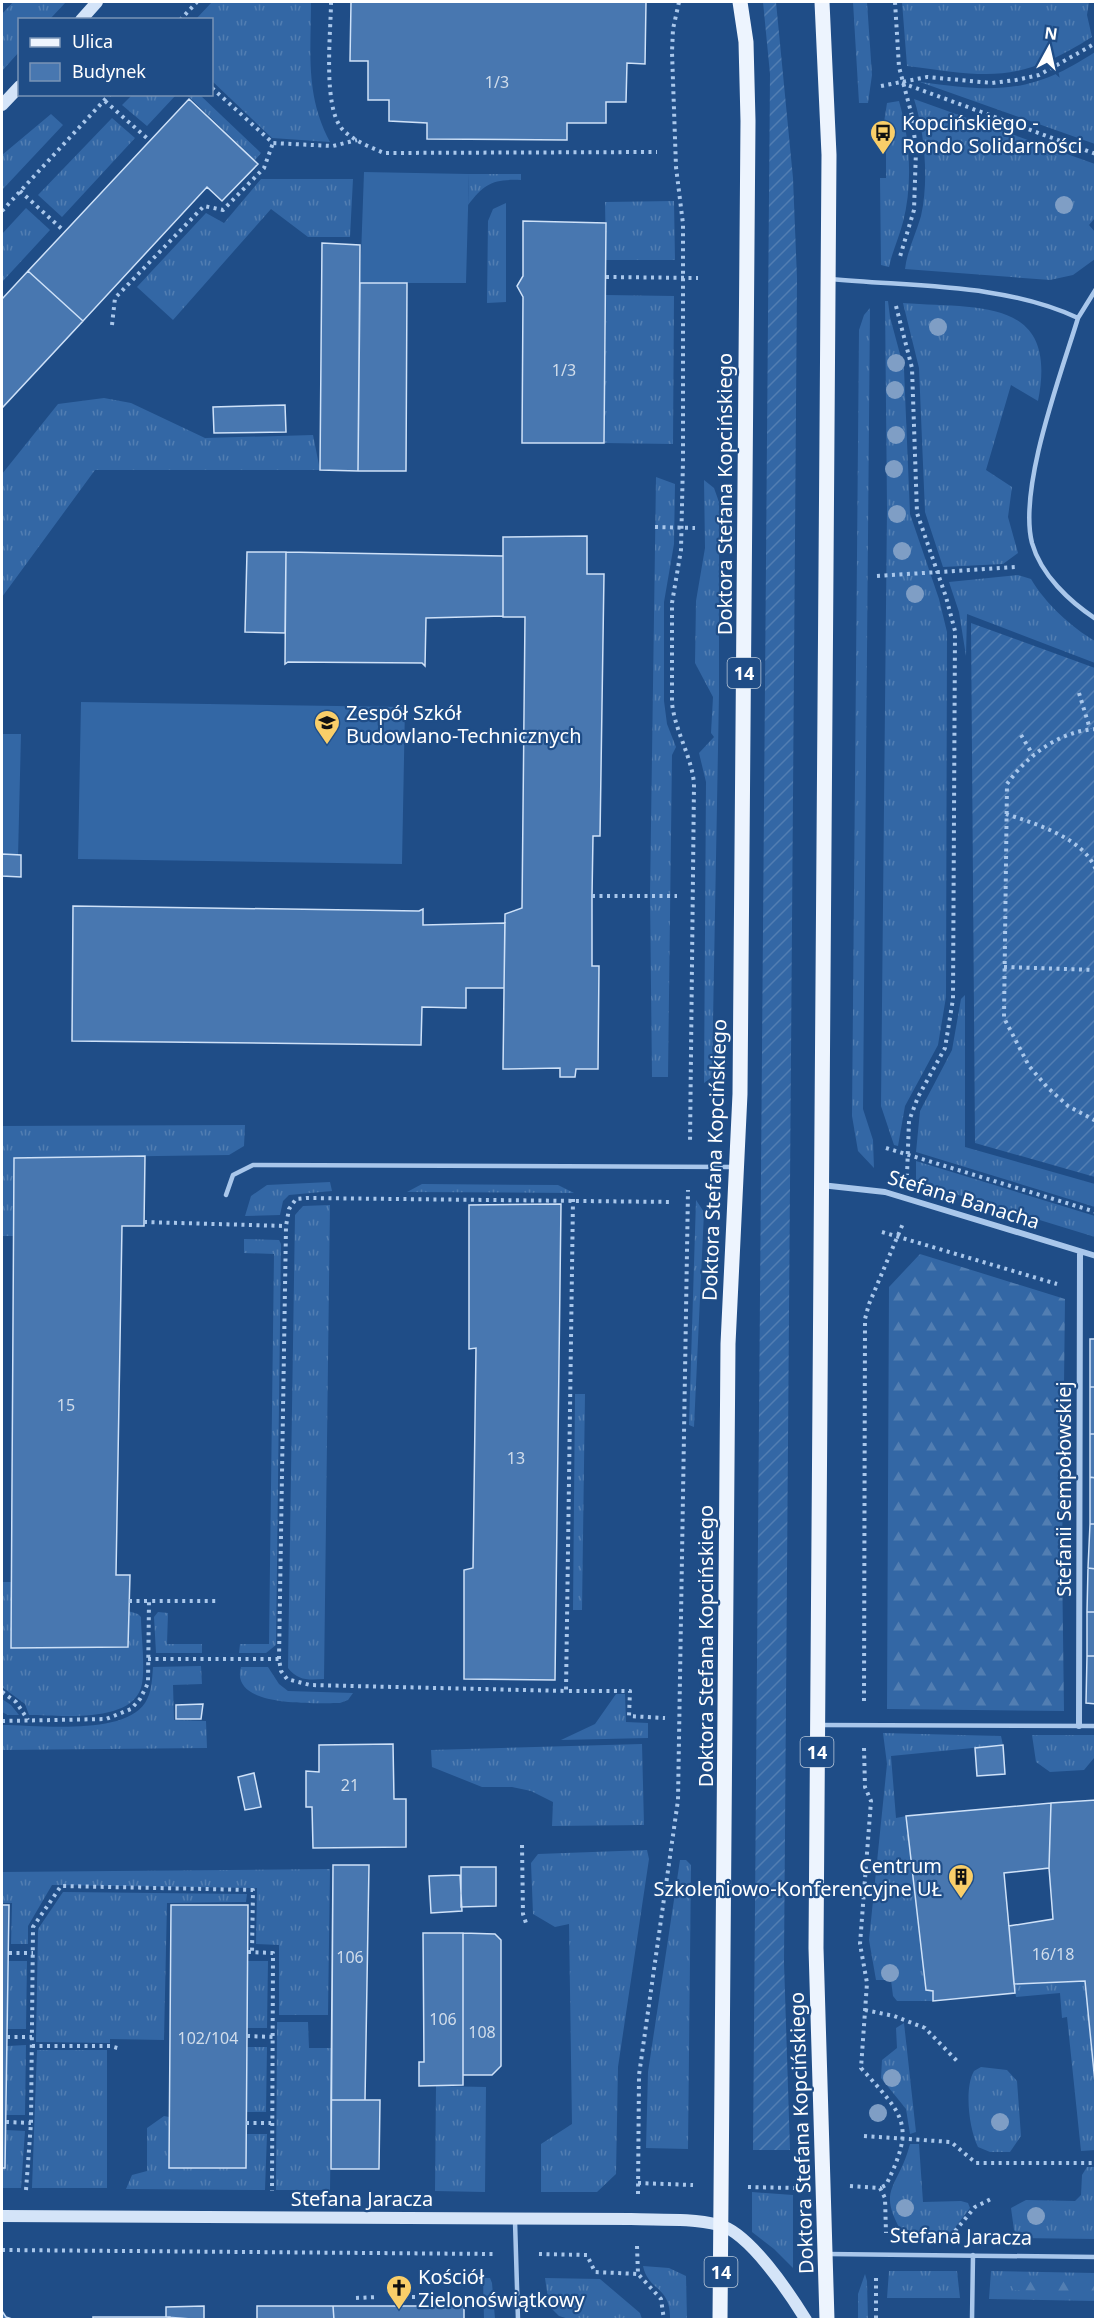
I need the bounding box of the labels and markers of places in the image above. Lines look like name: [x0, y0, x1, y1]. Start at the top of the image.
place label: Kopcińskiego - Rondo Solidarności: [902, 109, 1082, 159]
bus stop icon: Kopcińskiego - Rondo Solidarności: [868, 118, 898, 156]
place label: Zespół Szkół Budowlano-Technicznych: [346, 699, 582, 749]
school or university icon: Zespół Szkół Budowlano-Technicznych: [312, 708, 342, 746]
place label: Centrum Szkoleniowo-Konferencyjne UŁ: [654, 1852, 942, 1902]
building icon: Centrum Szkoleniowo-Konferencyjne UŁ: [946, 1862, 976, 1900]
place label: Kościół Zielonoświątkowy: [418, 2263, 586, 2313]
church icon: Kościół Zielonoświątkowy: [384, 2273, 414, 2311]

